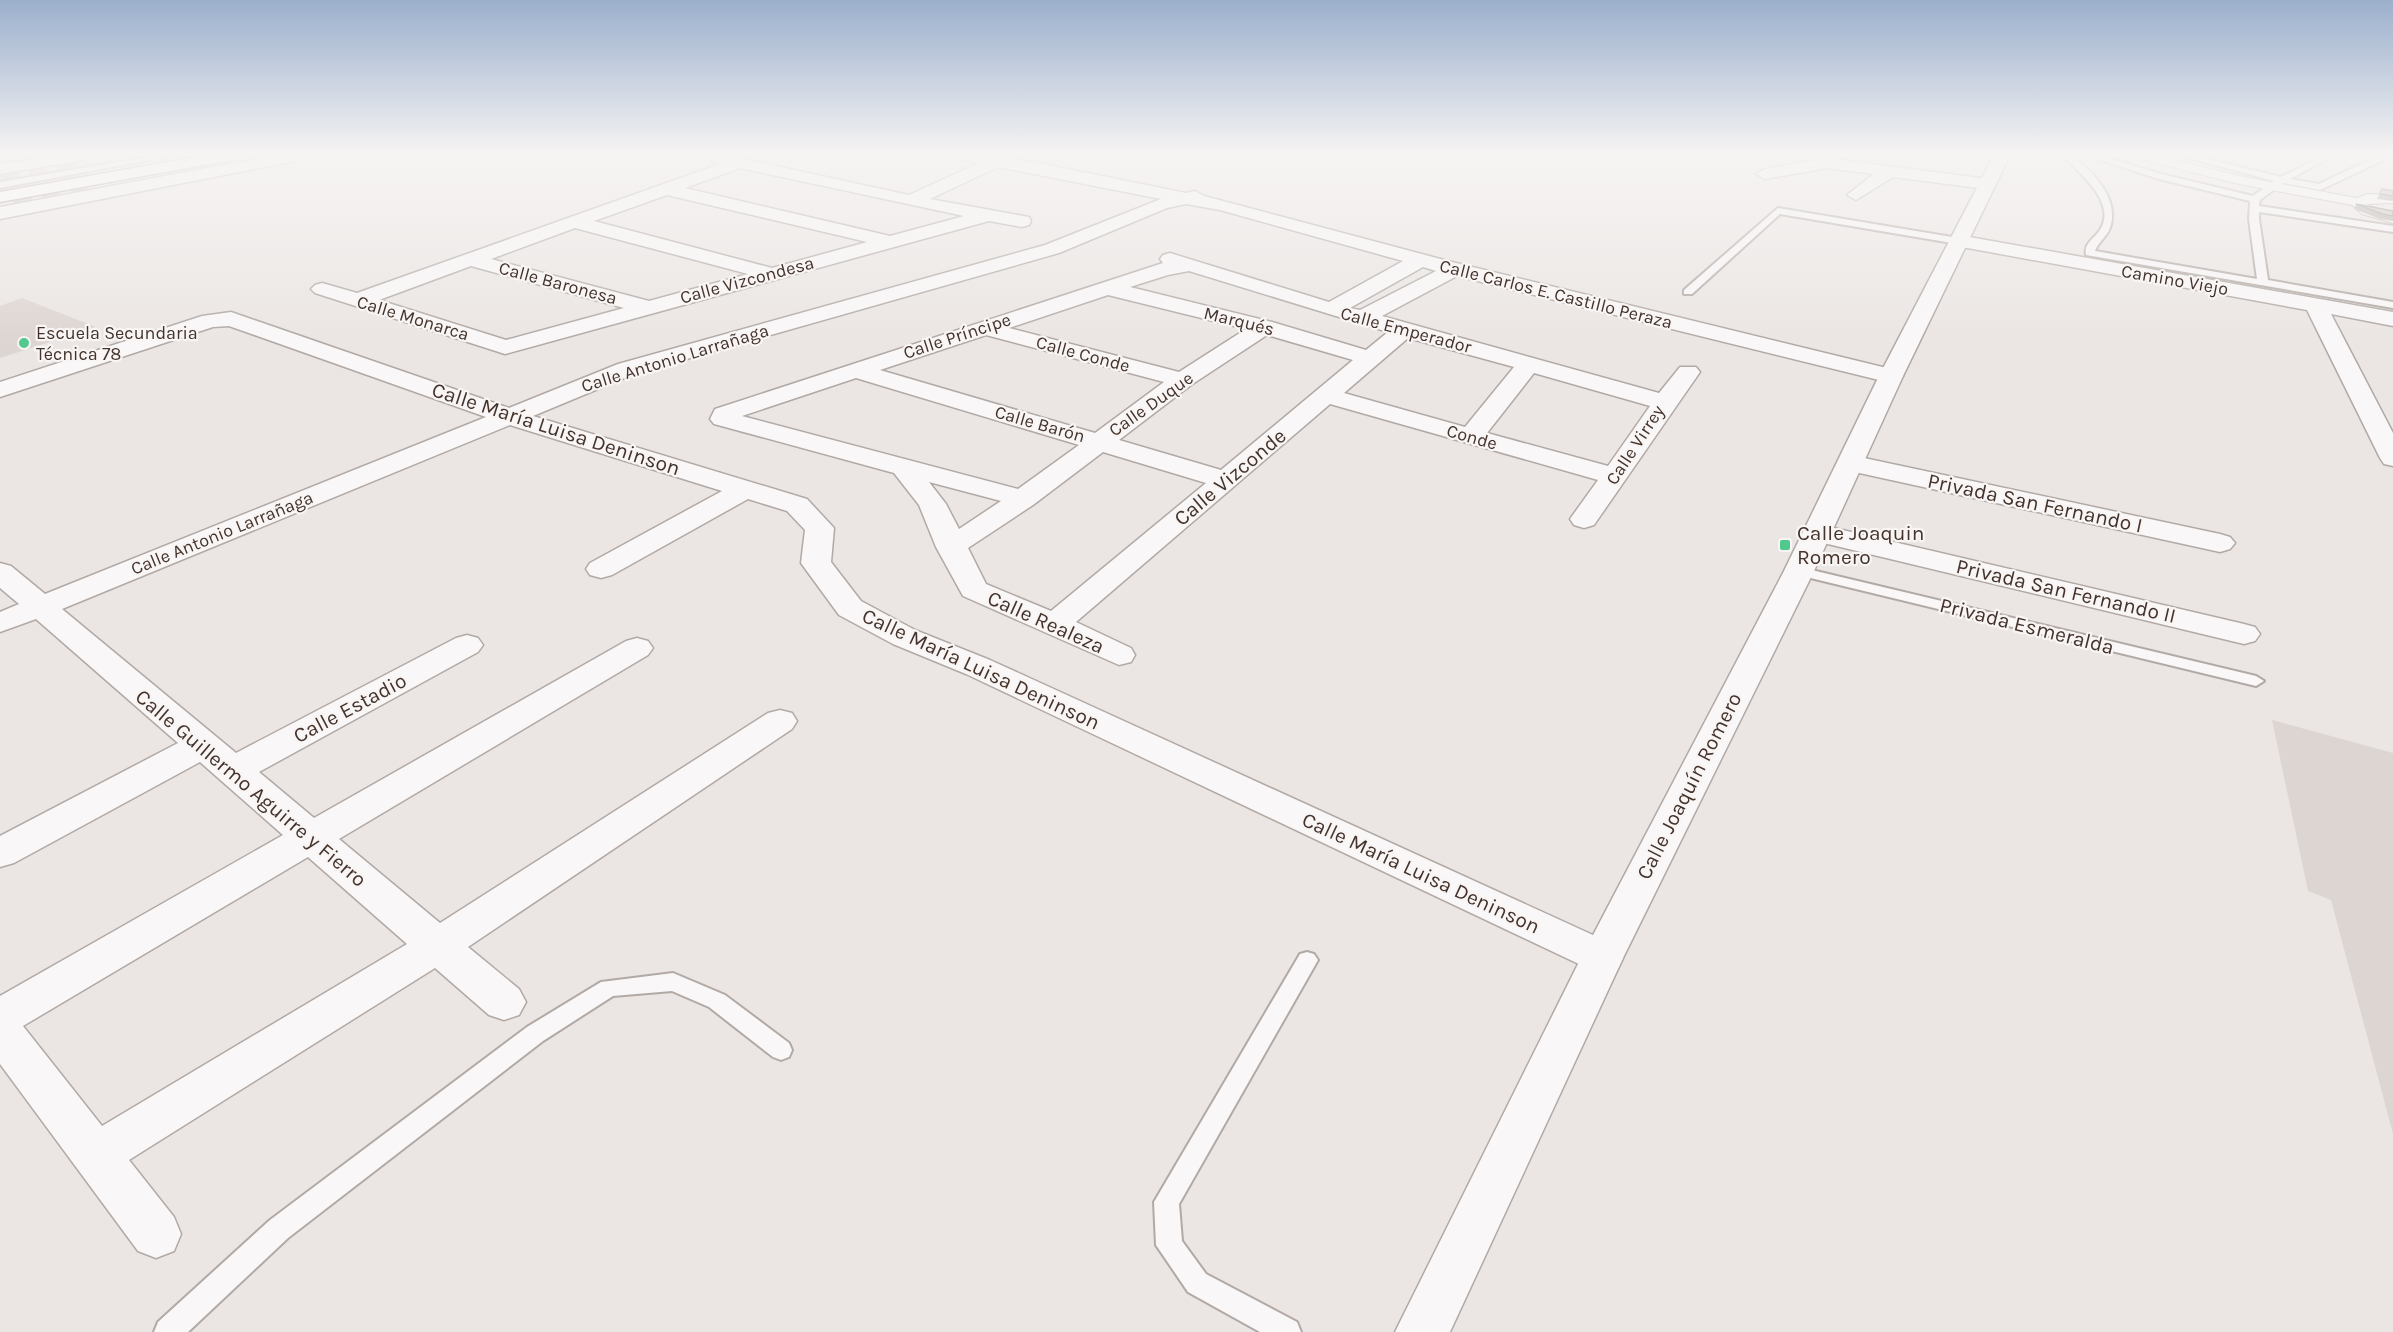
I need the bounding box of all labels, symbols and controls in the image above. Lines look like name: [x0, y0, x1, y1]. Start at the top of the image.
street label: Calle Vizcondesa: [678, 252, 816, 308]
street label: Calle Carlos E. Castillo Peraza: [1437, 254, 1675, 334]
street label: Calle Baronesa: [496, 257, 620, 309]
street label: Camino Viejo: [2120, 260, 2230, 300]
street label: Calle Monarca: [354, 291, 472, 345]
street label: Marqués: [1202, 302, 1276, 340]
street label: Calle Emperador: [1338, 302, 1474, 358]
street label: Calle Príncipe: [901, 308, 1013, 364]
street label: Calle Antonio Larrañaga: [579, 319, 771, 397]
place label: Escuela Secundaria Técnica 78: [36, 322, 198, 365]
street label: Calle Conde: [1034, 331, 1132, 377]
marker: Escuela Secundaria Técnica 78: [17, 336, 31, 350]
street label: Calle Duque: [1105, 367, 1197, 441]
street label: Calle María Luisa Deninson: [429, 377, 683, 481]
street label: Calle Virrey: [1601, 400, 1669, 489]
street label: Calle Barón: [992, 401, 1088, 447]
street label: Conde: [1444, 419, 1500, 455]
street label: Calle Vizconde: [1169, 423, 1291, 531]
street label: Privada San Fernando I: [1925, 468, 2145, 538]
street label: Calle Antonio Larrañaga: [128, 486, 316, 580]
place label: Calle Joaquin Romero: [1797, 521, 1924, 569]
marker: Calle Joaquin Romero: [1778, 538, 1792, 552]
street label: Privada San Fernando II: [1954, 554, 2178, 628]
street label: Calle Realeza: [984, 586, 1108, 658]
street label: Privada Esmeralda: [1937, 593, 2117, 659]
street label: Calle María Luisa Deninson: [858, 603, 1104, 735]
street label: Calle Estadio: [289, 668, 411, 748]
street label: Calle Guillermo Aguirre y Fierro: [131, 684, 371, 892]
street label: Calle Joaquín Romero: [1631, 689, 1747, 883]
street label: Calle María Luisa Deninson: [1298, 807, 1544, 939]

